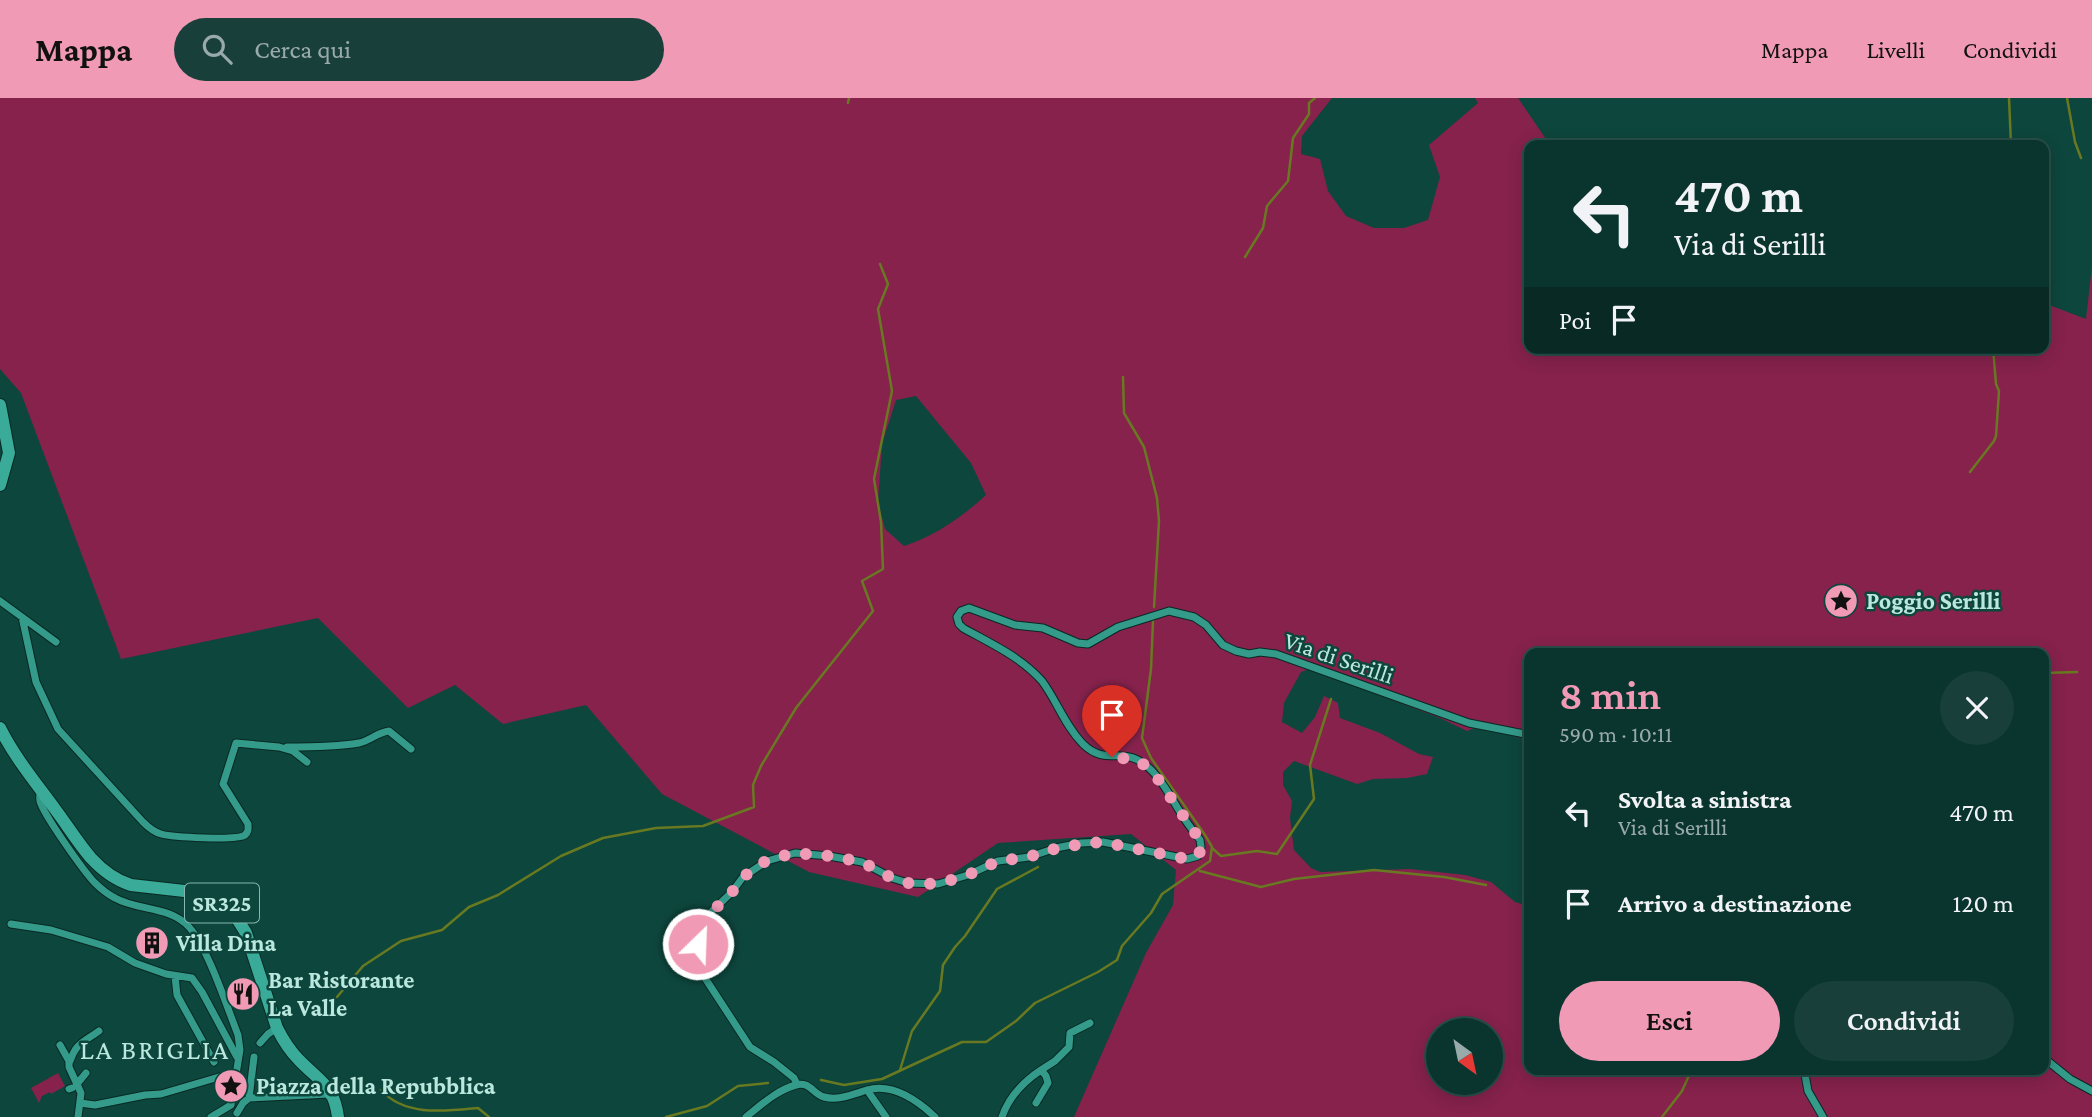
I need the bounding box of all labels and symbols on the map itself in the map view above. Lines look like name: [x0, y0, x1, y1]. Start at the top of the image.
place icon: Poggio Serilli: [1822, 582, 1860, 620]
place label: Poggio Serilli: [1866, 587, 2000, 614]
street label: Via di Serilli: [1281, 626, 1397, 689]
pin: [1082, 685, 1142, 757]
road number: SR325: [185, 884, 259, 922]
position arrow: [661, 907, 735, 981]
building icon: Villa Dina: [133, 924, 171, 962]
place label: Villa Dina: [175, 929, 276, 956]
place label: Bar Ristorante La Valle: [268, 966, 414, 1021]
restaurant icon: Bar Ristorante La Valle: [224, 975, 262, 1013]
north arrow: [1426, 1018, 1503, 1096]
district label: LA BRIGLIA: [80, 1034, 230, 1065]
place icon: Piazza della Repubblica: [212, 1067, 250, 1105]
place label: Piazza della Repubblica: [256, 1072, 496, 1099]

